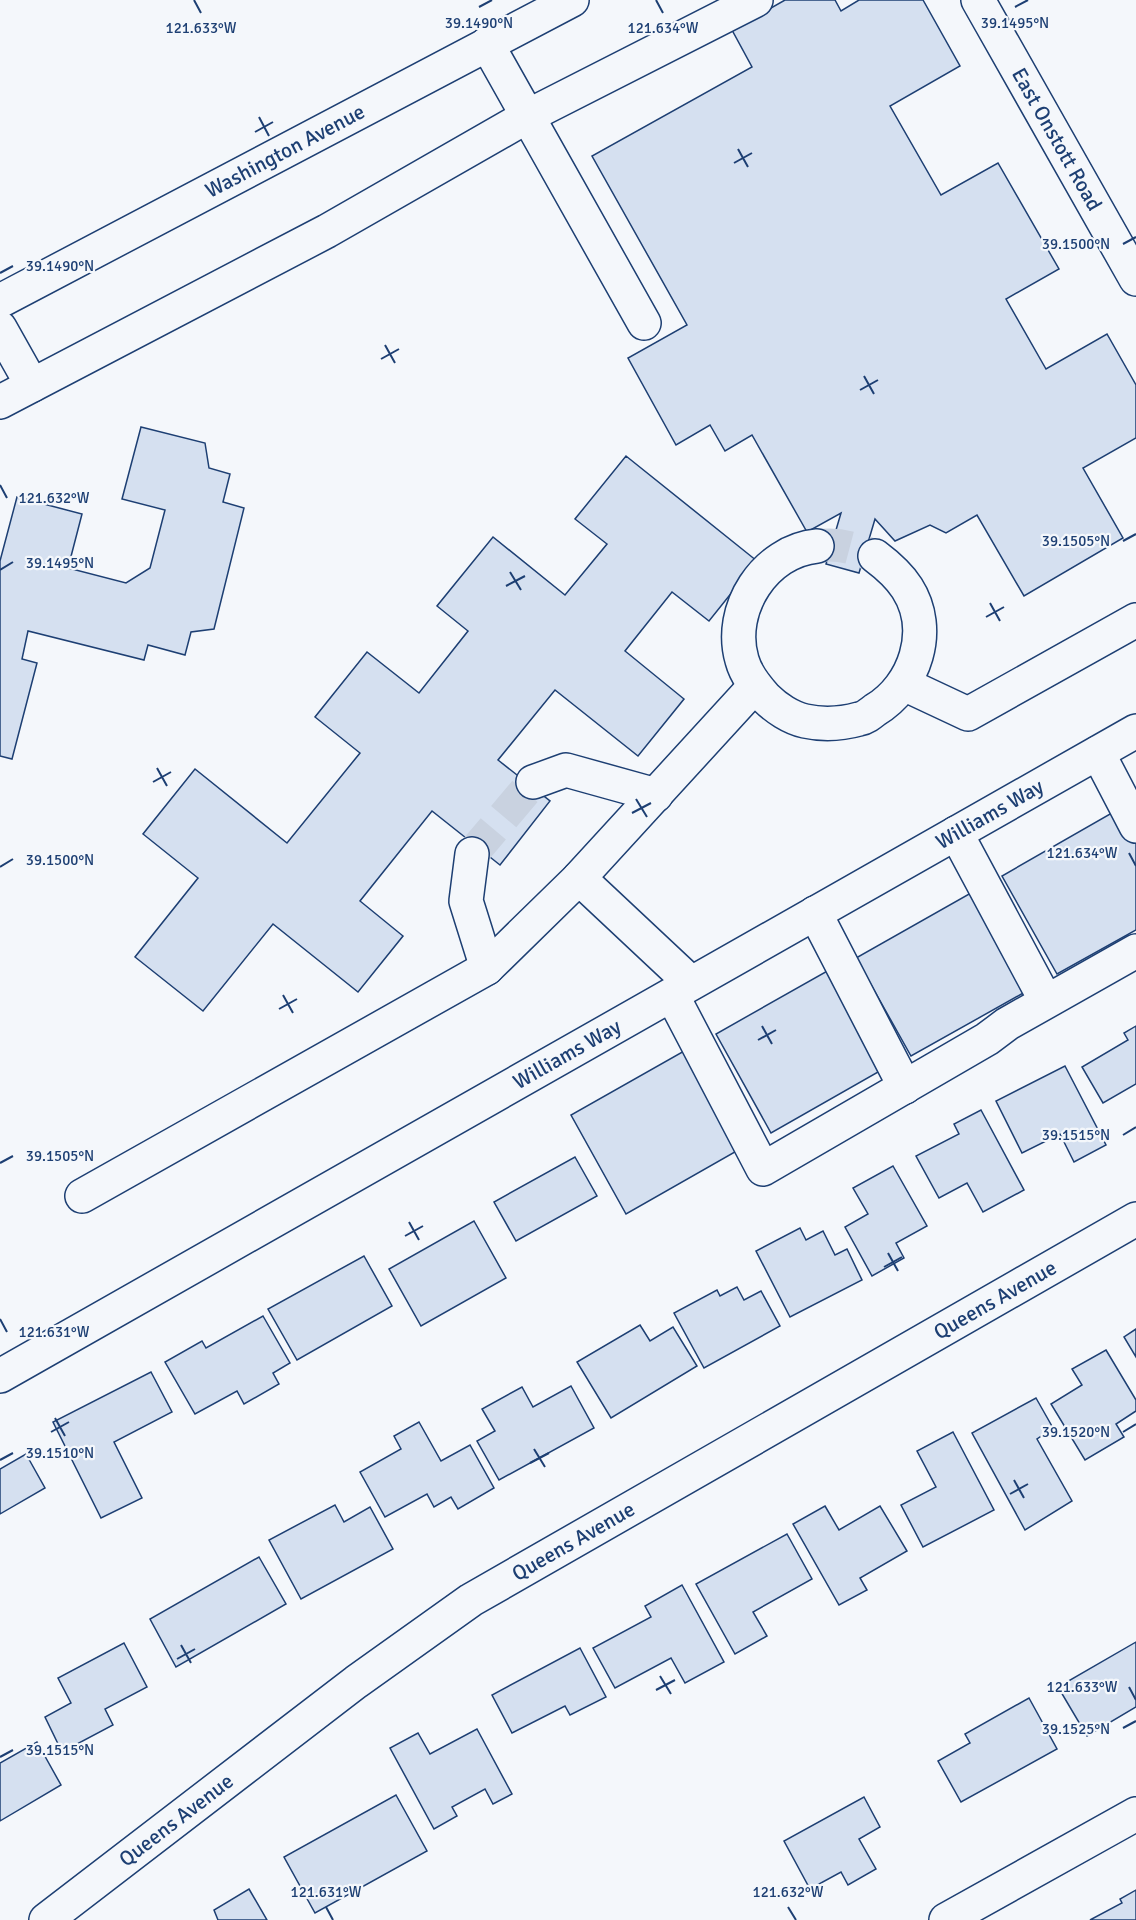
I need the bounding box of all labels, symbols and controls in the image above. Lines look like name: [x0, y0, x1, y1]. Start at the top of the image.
text: 39.1490°N: [445, 14, 513, 32]
text: 39.1495°N: [981, 14, 1049, 32]
text: 121.633°W: [166, 19, 237, 37]
text: 121.634°W: [628, 19, 699, 37]
street label: East Onstott Road: [1006, 63, 1108, 215]
street label: Washington Avenue: [201, 98, 369, 204]
text: 39.1500°N: [1042, 235, 1110, 253]
text: 39.1490°N: [26, 257, 94, 275]
text: 121.632°W: [19, 489, 90, 507]
text: 39.1505°N: [1042, 532, 1110, 550]
text: 39.1495°N: [26, 554, 94, 572]
street label: Williams Way: [931, 773, 1048, 855]
text: 121.634°W: [1047, 844, 1118, 862]
text: 39.1500°N: [26, 851, 94, 869]
street label: Williams Way: [508, 1013, 626, 1095]
text: 39.1515°N: [1042, 1126, 1110, 1144]
text: 39.1505°N: [26, 1147, 94, 1165]
street label: Queens Avenue: [929, 1254, 1061, 1345]
text: 121.631°W: [19, 1323, 90, 1341]
text: 39.1520°N: [1042, 1423, 1110, 1441]
text: 39.1510°N: [26, 1444, 94, 1462]
street label: Queens Avenue: [507, 1496, 639, 1587]
text: 121.633°W: [1047, 1678, 1118, 1696]
text: 39.1525°N: [1042, 1720, 1110, 1738]
text: 39.1515°N: [26, 1741, 94, 1759]
street label: Queens Avenue: [114, 1768, 238, 1872]
text: 121.631°W: [291, 1883, 362, 1901]
text: 121.632°W: [753, 1883, 824, 1901]

